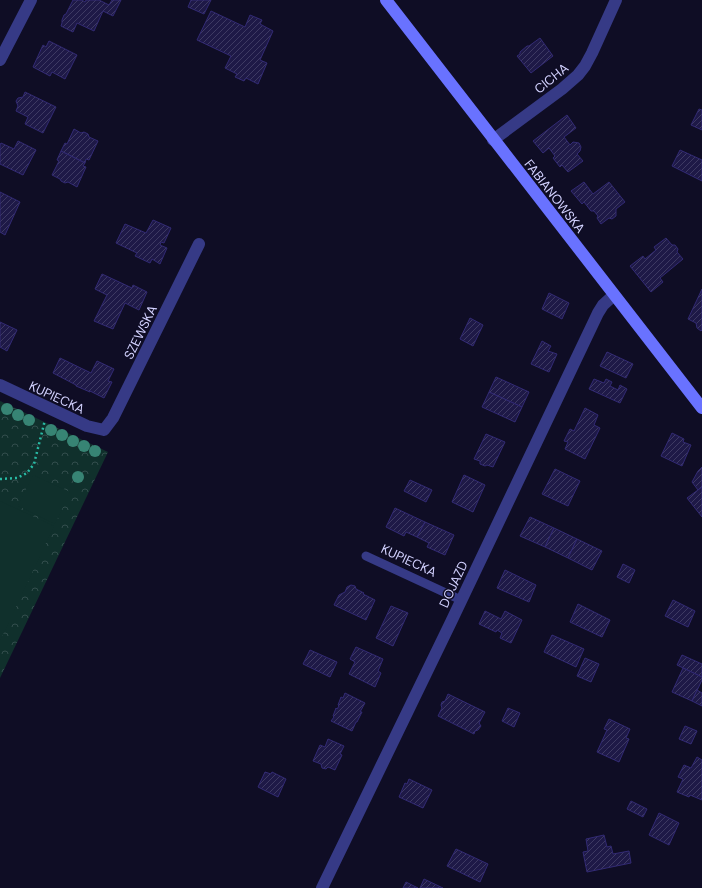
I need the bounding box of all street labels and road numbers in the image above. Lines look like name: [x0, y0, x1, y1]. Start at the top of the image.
street label: CICHA: [531, 59, 572, 97]
street label: FABIANOWSKA: [521, 156, 589, 237]
street label: SZEWSKA: [120, 302, 161, 362]
street label: KUPIECKA: [26, 377, 88, 418]
street label: KUPIECKA: [378, 540, 440, 581]
street label: DOJAZD: [435, 558, 472, 610]

